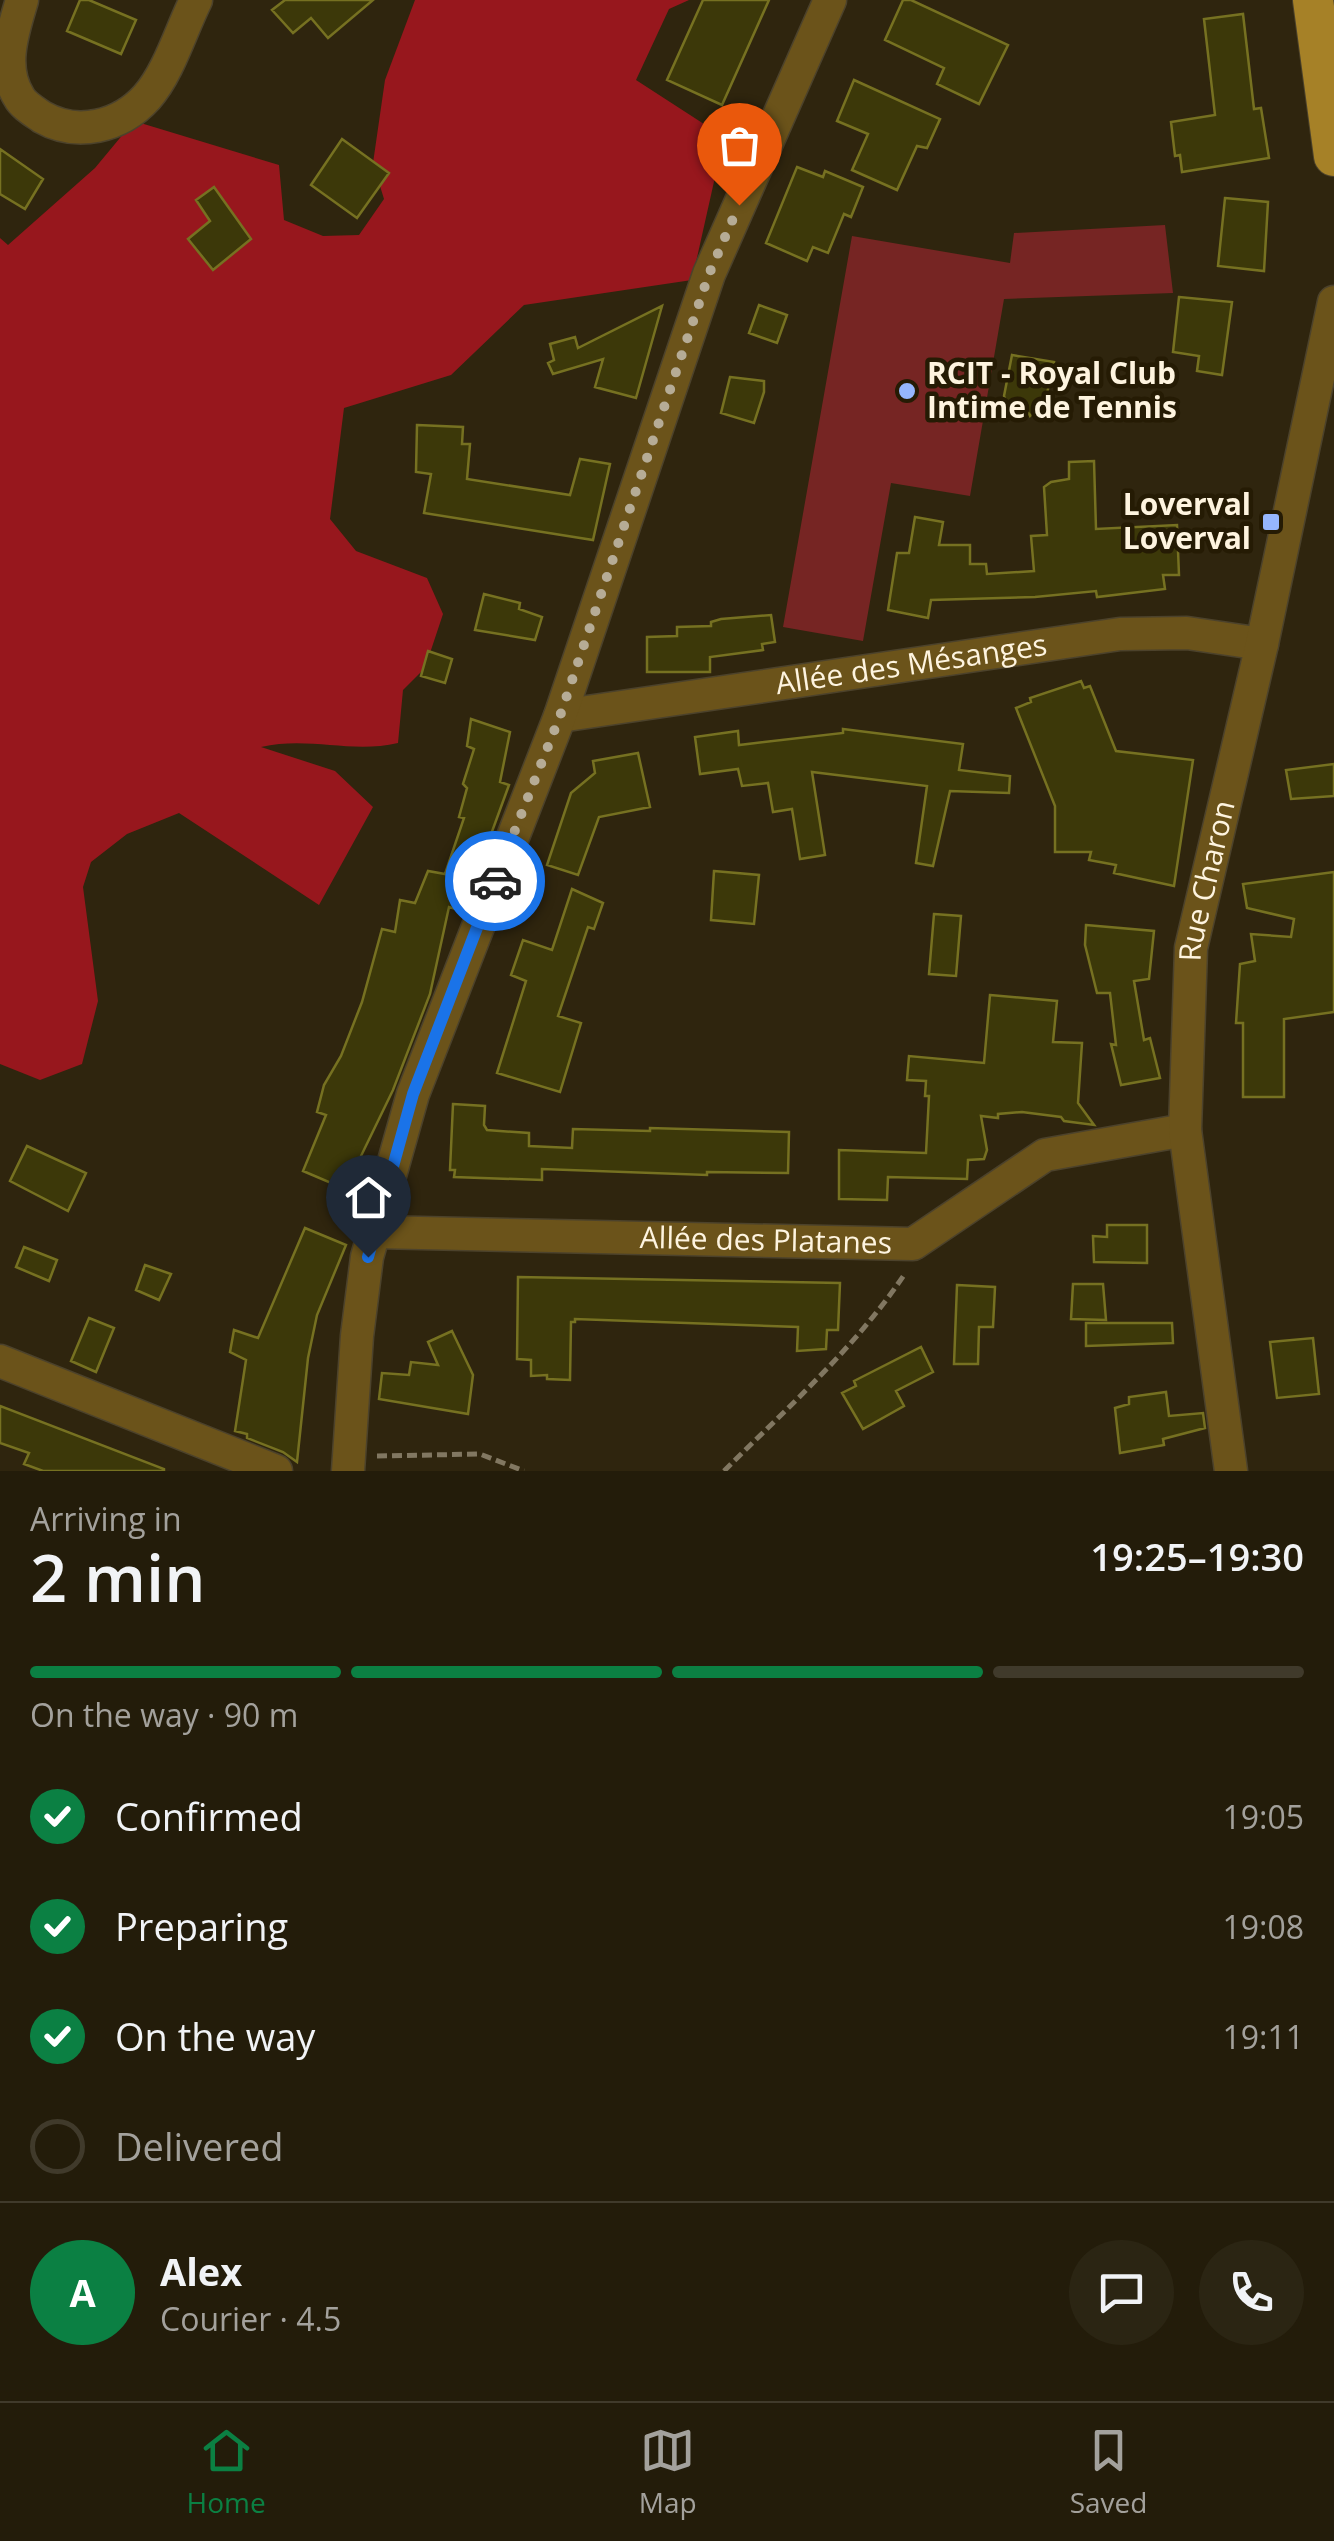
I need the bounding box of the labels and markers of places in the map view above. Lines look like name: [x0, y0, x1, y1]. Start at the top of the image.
pin: [697, 103, 782, 206]
place label: RCIT - Royal Club Intime de Tennis: [927, 352, 1177, 427]
marker: RCIT - Royal Club Intime de Tennis: [896, 380, 918, 402]
place label: Loverval Loverval: [1123, 483, 1251, 558]
marker: Loverval Loverval: [1260, 511, 1282, 533]
pin: [326, 1155, 411, 1258]

